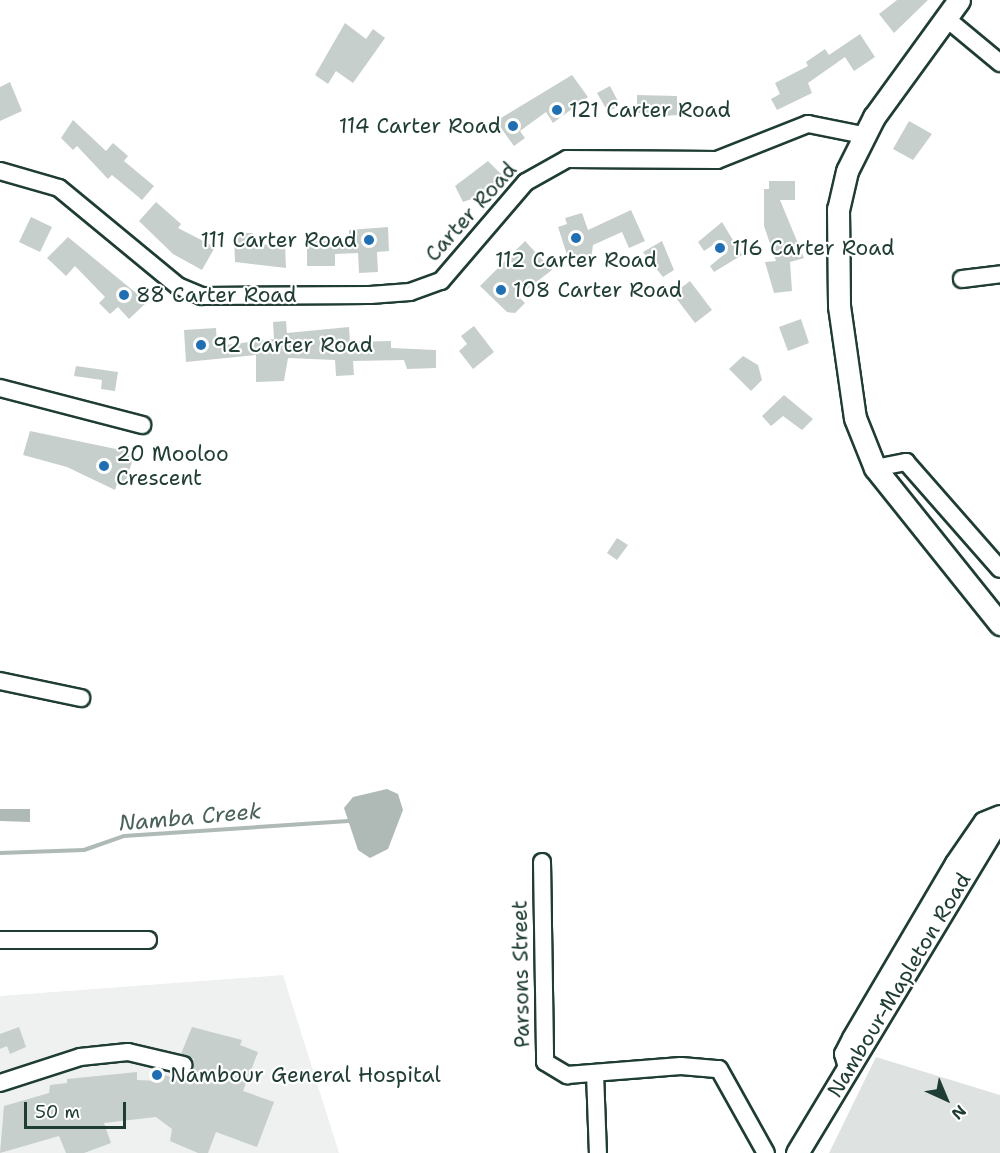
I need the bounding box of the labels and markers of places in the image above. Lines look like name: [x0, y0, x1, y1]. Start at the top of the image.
place label: 121 Carter Road: [569, 97, 731, 123]
marker: 121 Carter Road: [550, 103, 564, 117]
place label: 114 Carter Road: [339, 113, 501, 139]
marker: 114 Carter Road: [506, 119, 520, 133]
place label: 111 Carter Road: [200, 227, 357, 253]
marker: 112 Carter Road: [569, 231, 583, 245]
marker: 111 Carter Road: [362, 233, 376, 247]
place label: 116 Carter Road: [732, 235, 894, 261]
marker: 116 Carter Road: [713, 241, 727, 255]
place label: 112 Carter Road: [495, 247, 657, 273]
place label: 108 Carter Road: [513, 277, 682, 303]
place label: 88 Carter Road: [136, 282, 297, 308]
marker: 108 Carter Road: [494, 283, 508, 297]
marker: 88 Carter Road: [117, 288, 131, 302]
place label: 92 Carter Road: [213, 332, 373, 358]
marker: 92 Carter Road: [194, 338, 208, 352]
place label: 20 Mooloo Crescent: [116, 441, 229, 491]
marker: 20 Mooloo Crescent: [97, 459, 111, 473]
place label: Nambour General Hospital: [170, 1062, 441, 1088]
marker: Nambour General Hospital: [148, 1066, 166, 1084]

